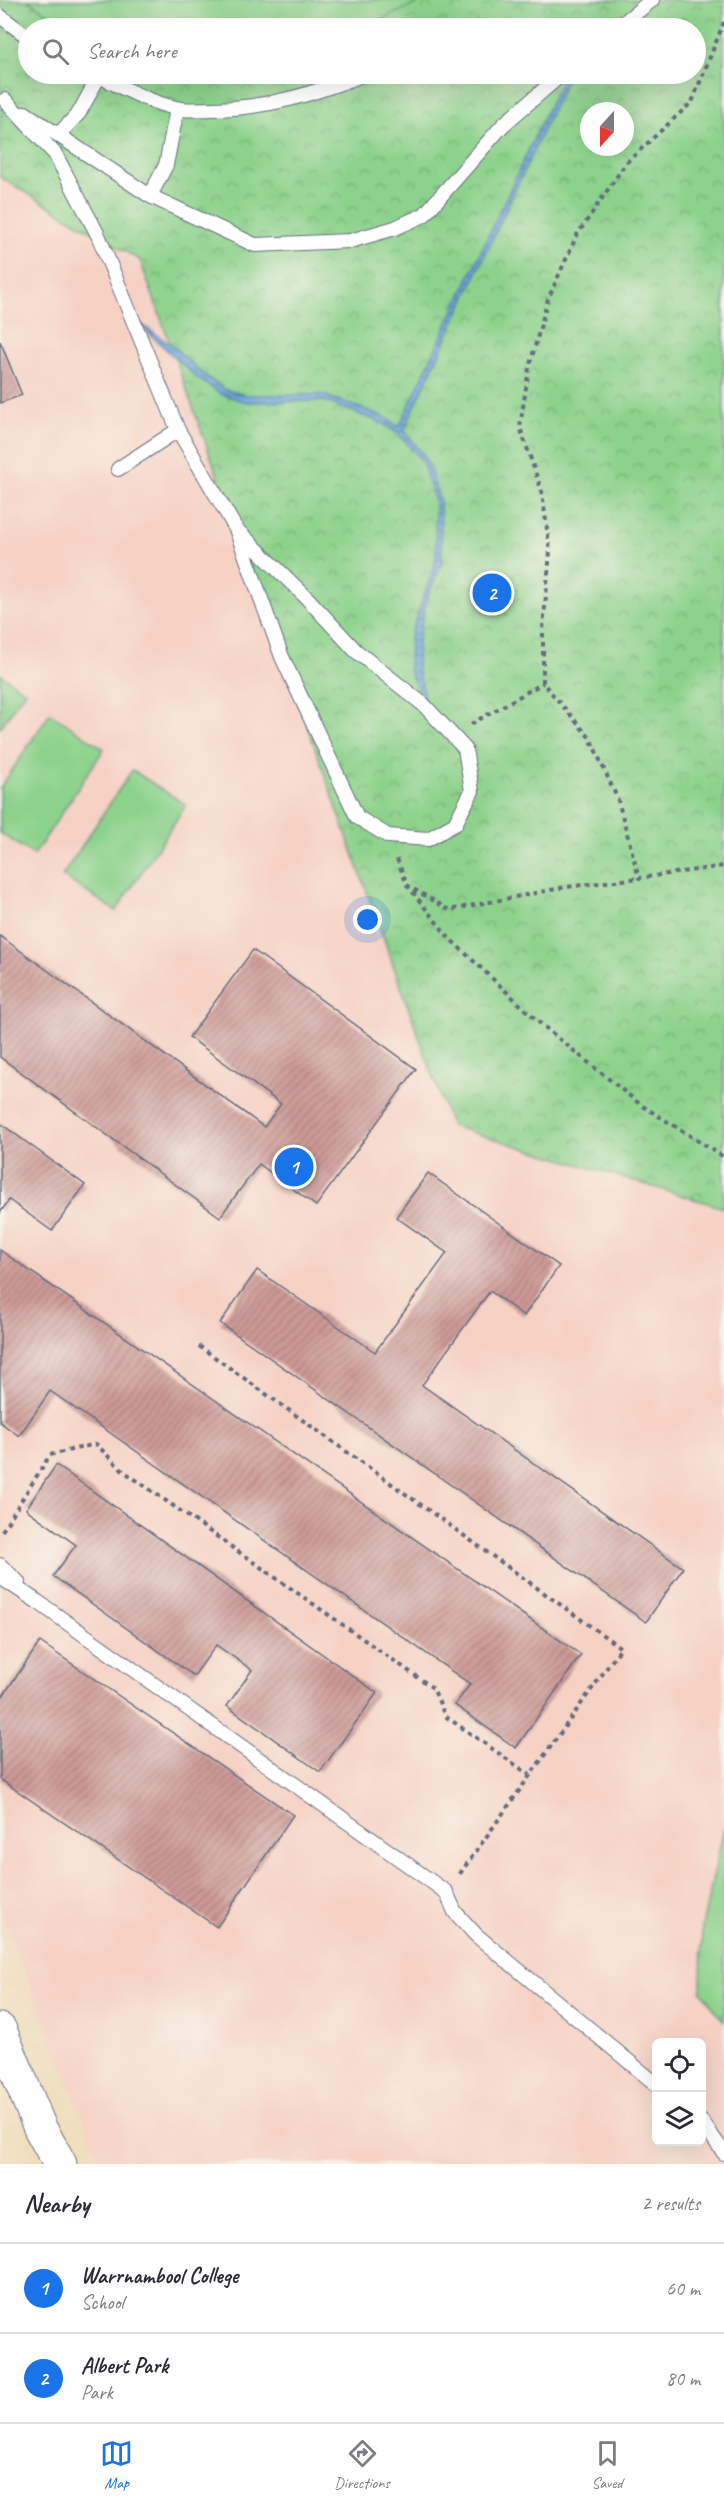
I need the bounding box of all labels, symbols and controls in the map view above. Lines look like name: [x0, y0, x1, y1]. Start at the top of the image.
search box: [18, 18, 706, 84]
icon: search: [39, 35, 72, 68]
text: Search here: [87, 37, 177, 65]
north arrow: [580, 102, 634, 156]
pin: 2: [472, 570, 512, 616]
your location: [353, 905, 382, 934]
pin: 1: [274, 1144, 314, 1190]
map controls: [652, 2038, 706, 2146]
button: locate: [652, 2038, 706, 2092]
button: layers: [652, 2092, 706, 2146]
text: Nearby: [24, 2187, 89, 2220]
text: 2 results: [641, 2191, 700, 2216]
text: Warrnambool College: [81, 2262, 238, 2290]
text: 1: [39, 2276, 48, 2301]
text: 60 m: [666, 2276, 700, 2301]
text: School: [81, 2290, 124, 2315]
text: Albert Park: [81, 2352, 168, 2380]
text: 2: [39, 2366, 48, 2391]
text: 80 m: [666, 2366, 700, 2391]
text: Park: [81, 2380, 113, 2405]
tab: Map: [100, 2437, 133, 2493]
tab: Directions: [334, 2437, 390, 2493]
tab: Saved: [591, 2437, 624, 2493]

